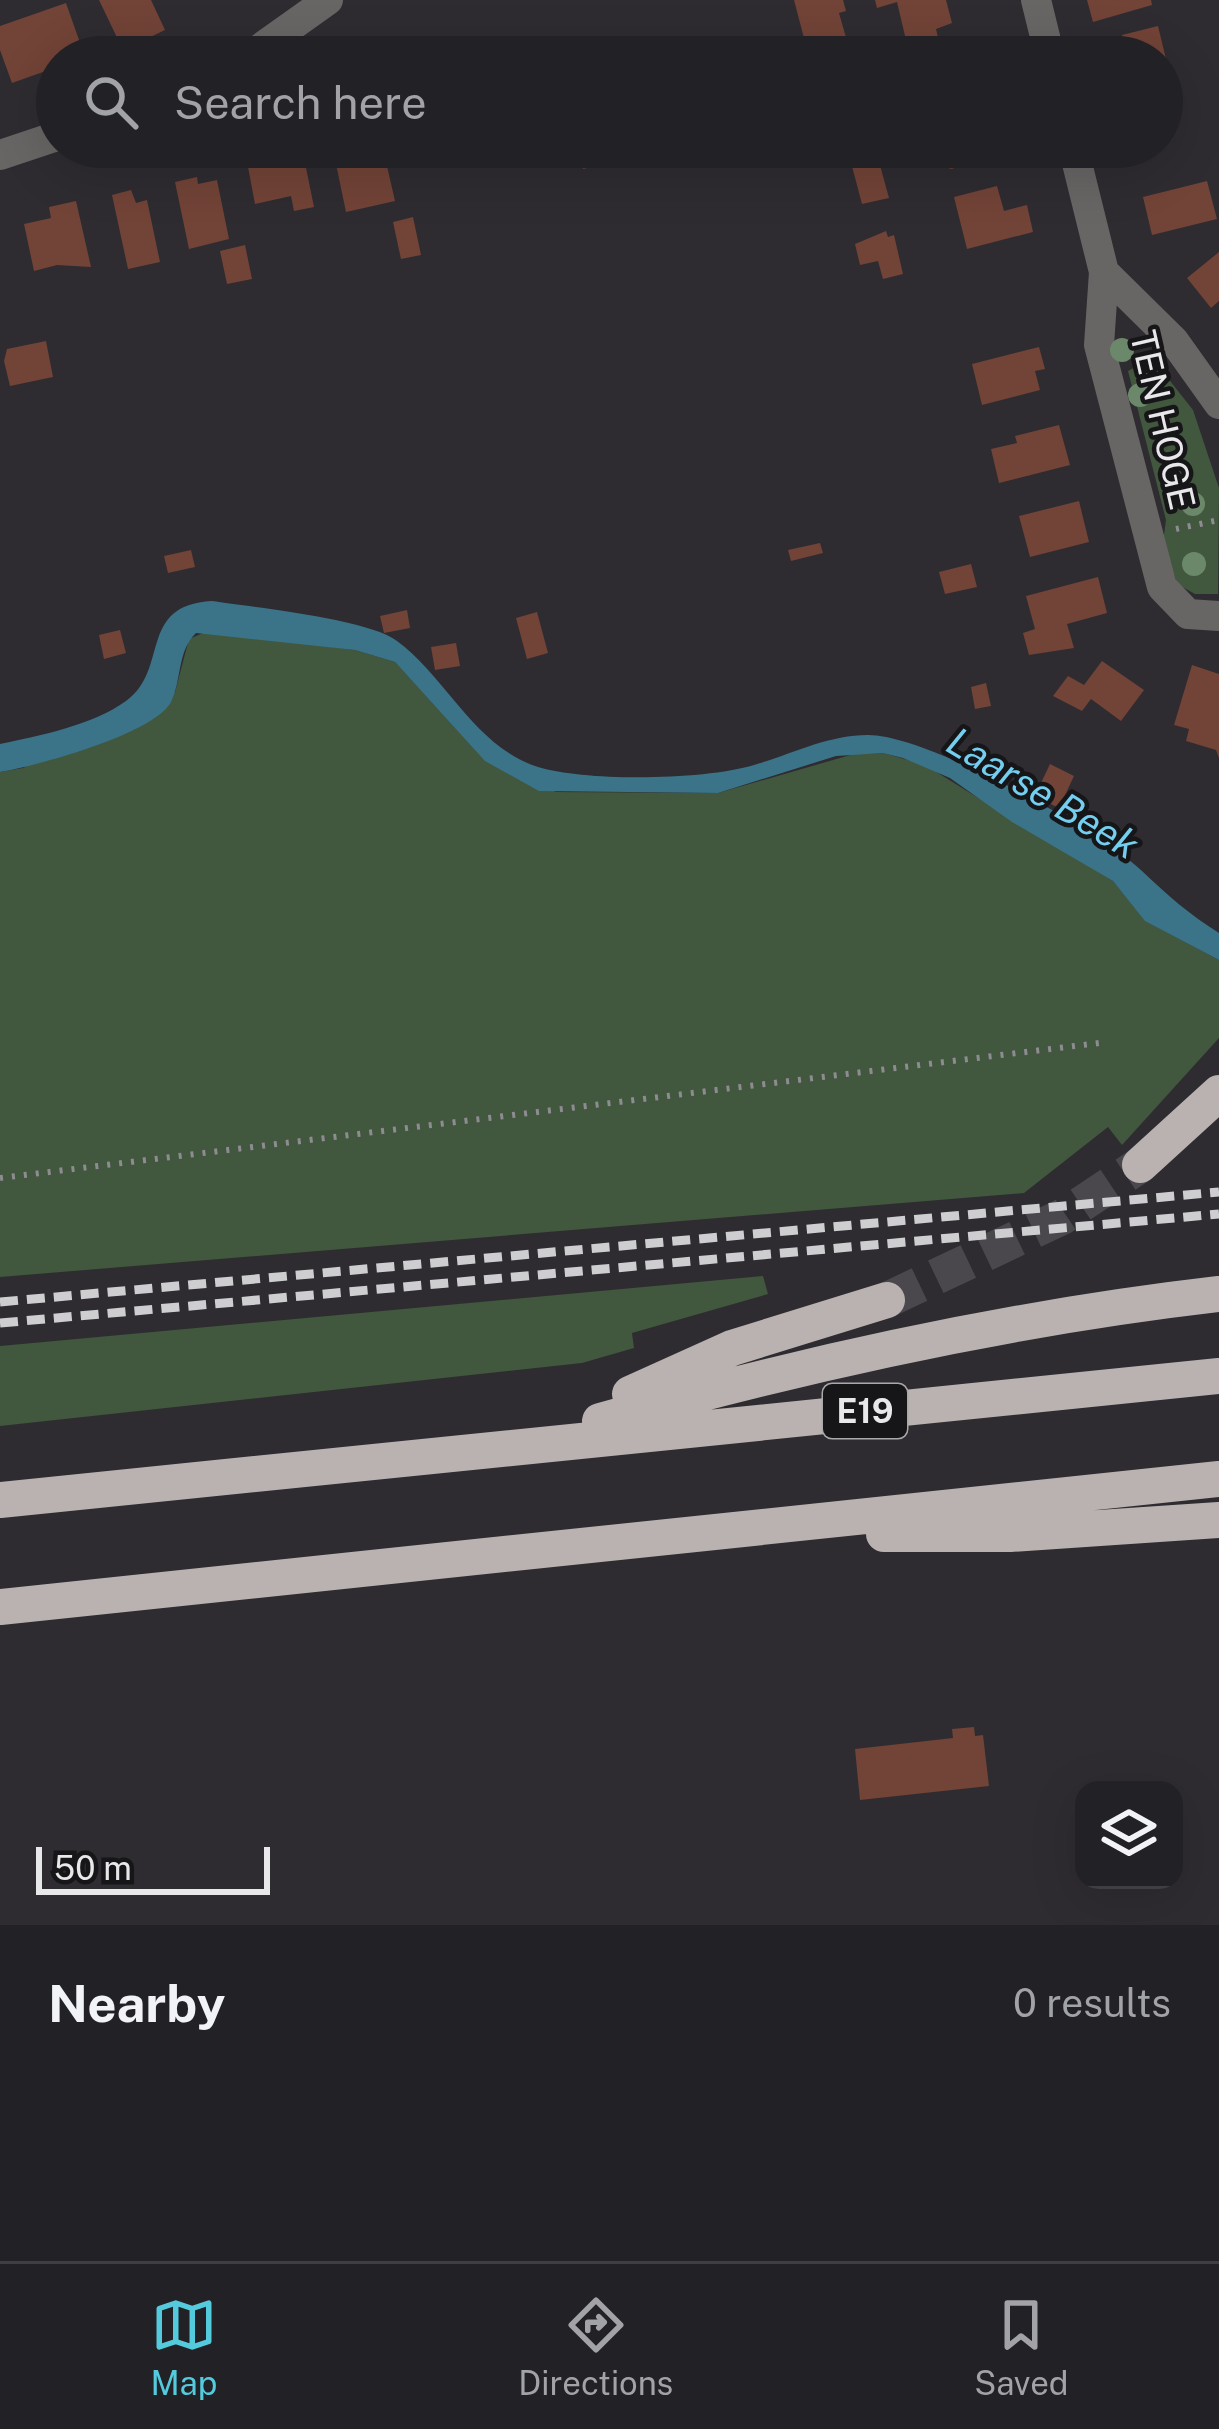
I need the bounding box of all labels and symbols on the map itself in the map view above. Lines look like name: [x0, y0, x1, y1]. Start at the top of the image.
street label: TEN HOGE: [1122, 326, 1204, 514]
water label: Laarse Beek: [939, 718, 1147, 868]
road number: E19: [823, 1384, 907, 1438]
scale bar: [36, 1841, 270, 1894]

